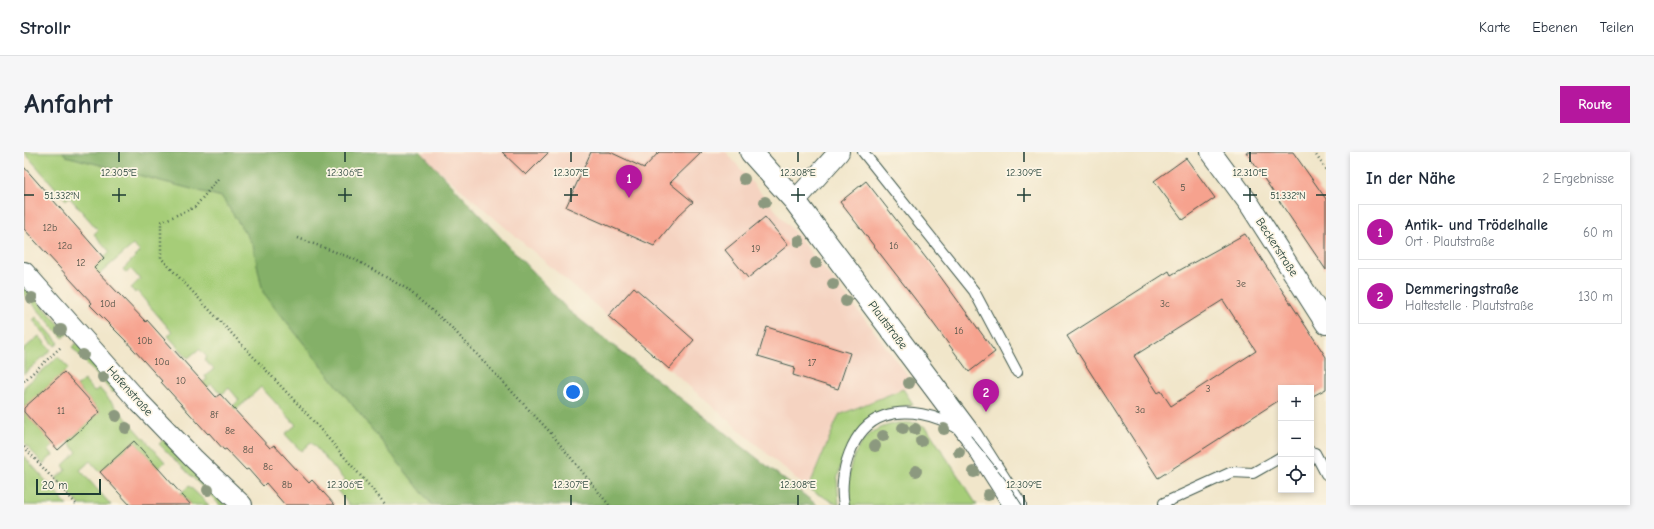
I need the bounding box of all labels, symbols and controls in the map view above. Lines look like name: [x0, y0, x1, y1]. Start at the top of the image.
text: Strollr: [20, 17, 70, 39]
text: Karte: [1479, 19, 1510, 36]
text: Ebenen: [1532, 19, 1578, 36]
text: Teilen: [1600, 19, 1634, 36]
button: Route: [1560, 86, 1630, 123]
text: Anfahrt: [24, 88, 113, 120]
pin: 1: [616, 165, 642, 198]
text: 12.305°E: [101, 167, 137, 179]
text: 12.306°E: [327, 167, 363, 179]
text: 12.307°E: [553, 167, 589, 179]
text: 12.308°E: [780, 167, 816, 179]
text: 12.309°E: [1006, 167, 1042, 179]
text: 12.310°E: [1233, 167, 1267, 179]
text: In der Nähe: [1366, 169, 1455, 188]
text: 2 Ergebnisse: [1542, 171, 1614, 186]
house number: 5: [1180, 182, 1186, 194]
text: 51.332°N: [44, 190, 80, 202]
text: 51.332°N: [1270, 190, 1306, 202]
street label: Beckerstraße: [1253, 215, 1301, 279]
text: Antik- und Trödelhalle: [1405, 216, 1548, 234]
house number: 12b: [43, 222, 57, 234]
text: 1: [1377, 225, 1383, 240]
text: 60 m: [1583, 225, 1613, 240]
text: Ort · Plautstraße: [1405, 234, 1495, 249]
house number: 12a: [58, 240, 72, 252]
house number: 16: [889, 240, 899, 252]
house number: 19: [751, 243, 761, 255]
house number: 12: [76, 257, 86, 269]
house number: 3e: [1236, 278, 1246, 290]
text: Demmeringstraße: [1405, 280, 1519, 298]
text: 2: [1377, 289, 1383, 304]
text: 130 m: [1578, 289, 1613, 304]
house number: 10d: [100, 298, 116, 310]
street label: Plautstraße: [865, 298, 911, 352]
house number: 3c: [1160, 298, 1170, 310]
text: Haltestelle · Plautstraße: [1405, 298, 1534, 313]
house number: 16: [954, 325, 964, 337]
house number: 10b: [137, 335, 153, 347]
house number: 10a: [154, 356, 170, 368]
house number: 17: [808, 357, 817, 369]
street label: Hafenstraße: [104, 363, 156, 419]
house number: 10: [176, 375, 186, 387]
pin: 2: [973, 379, 999, 412]
your location: [563, 382, 583, 402]
house number: 3: [1205, 383, 1211, 395]
map controls: [1278, 385, 1314, 493]
button: +: [1278, 385, 1314, 421]
house number: 3a: [1135, 404, 1145, 416]
house number: 11: [57, 405, 65, 417]
house number: 8f: [210, 409, 219, 421]
button: −: [1278, 421, 1314, 457]
house number: 8e: [225, 425, 235, 437]
house number: 8d: [243, 444, 253, 456]
button: locate: [1278, 457, 1314, 493]
house number: 8c: [263, 461, 273, 473]
scale bar: [36, 477, 101, 496]
text: 20 m: [42, 479, 67, 492]
house number: 8b: [282, 479, 292, 491]
text: 12.306°E: [327, 479, 363, 491]
text: 12.307°E: [553, 479, 589, 491]
text: 12.308°E: [780, 479, 816, 491]
text: 12.309°E: [1006, 479, 1042, 491]

